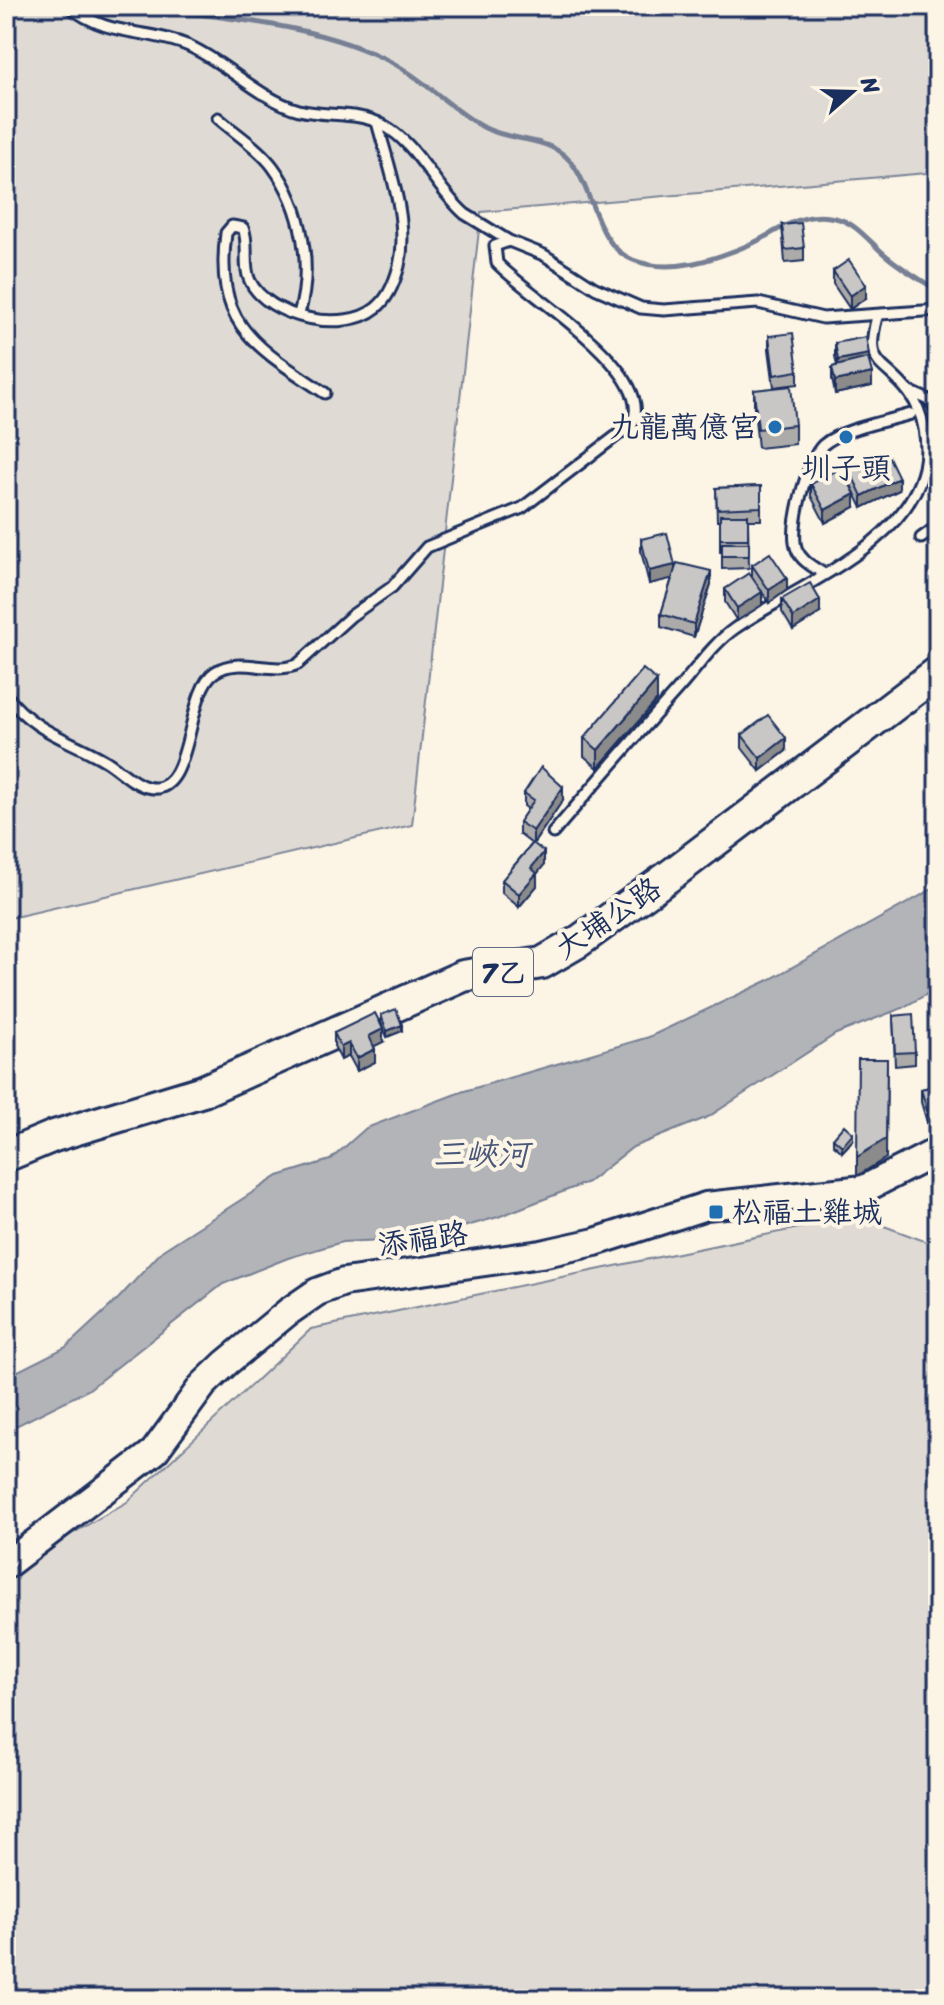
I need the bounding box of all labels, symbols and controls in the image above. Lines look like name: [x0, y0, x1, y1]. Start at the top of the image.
north arrow: [812, 52, 892, 132]
text: N: [849, 71, 892, 100]
place label: 九龍萬億宮: [609, 400, 759, 454]
marker: 九龍萬億宮: [766, 418, 784, 436]
marker: 圳子頭: [837, 428, 855, 446]
place label: 圳子頭: [801, 441, 891, 495]
street label: 大埔公路: [543, 862, 673, 974]
road number: 7乙: [473, 948, 533, 996]
water label: 三峽河: [433, 1126, 534, 1183]
place label: 松福土雞城: [732, 1185, 882, 1239]
marker: 松福土雞城: [707, 1203, 725, 1221]
street label: 添福路: [375, 1206, 471, 1272]

